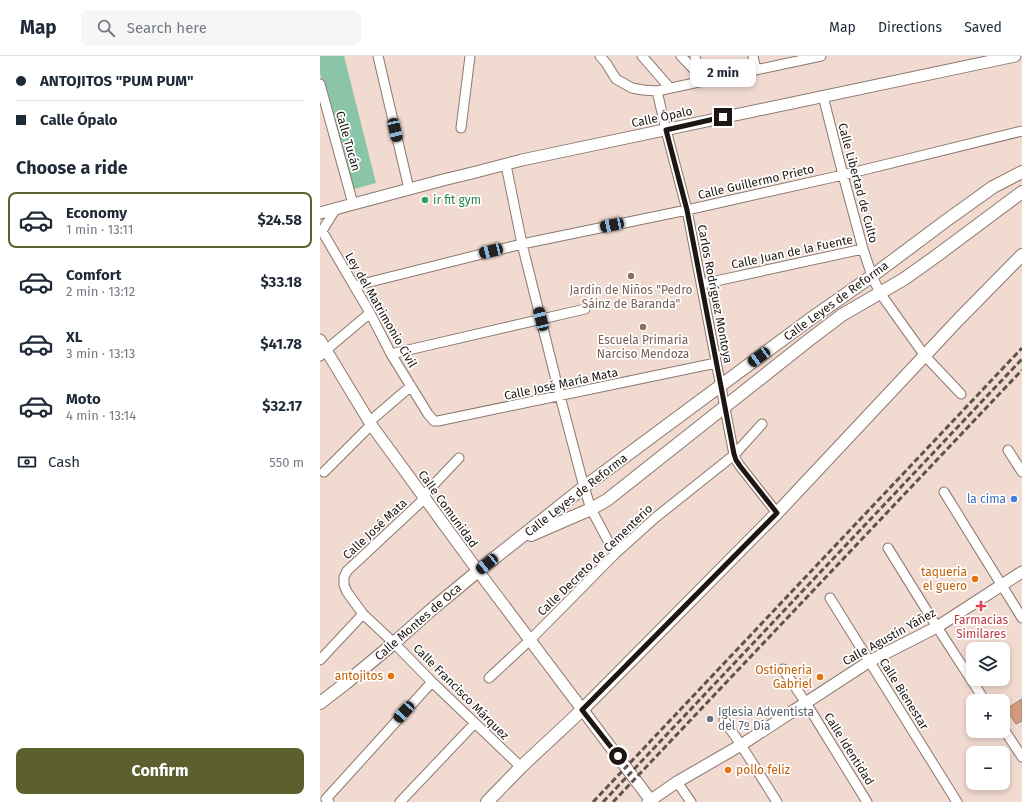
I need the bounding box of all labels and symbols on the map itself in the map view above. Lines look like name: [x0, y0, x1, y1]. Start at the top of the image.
callout: 2 min: [690, 59, 756, 87]
street label: Calle Ópalo: [630, 103, 694, 130]
route end: [714, 108, 732, 126]
street label: Calle Tucán: [333, 109, 363, 173]
car: [386, 117, 404, 143]
street label: Calle Libertad de Culto: [835, 122, 881, 244]
street label: Calle Guillermo Prieto: [697, 162, 815, 202]
place label: ir fit gym: [433, 193, 481, 207]
marker: ir fit gym: [420, 195, 430, 205]
car: [599, 217, 625, 233]
street label: Carlos Rodríguez Montoya: [695, 223, 735, 365]
street label: Calle Juan de la Fuente: [730, 232, 854, 272]
car: [478, 242, 504, 260]
street label: Ley del Matrimonio Civil: [342, 250, 420, 371]
street label: Calle Leyes de Reforma: [781, 258, 891, 344]
marker: Jardín de Niños "Pedro Sáinz de Baranda": [626, 271, 636, 281]
place label: Jardín de Niños "Pedro Sáinz de Baranda": [569, 283, 693, 311]
car: [532, 306, 550, 332]
marker: Escuela Primaria Narciso Mendoza: [638, 322, 648, 332]
place label: Escuela Primaria Narciso Mendoza: [597, 333, 689, 361]
car: [746, 345, 772, 369]
street label: Calle José María Mata: [503, 365, 619, 403]
street label: Calle Leyes de Reforma: [522, 451, 630, 539]
street label: Calle Comunidad: [415, 468, 481, 550]
place label: la cima: [967, 492, 1006, 506]
marker: la cima: [1009, 494, 1019, 504]
street label: Calle José Mata: [340, 496, 410, 562]
street label: Calle Decreto de Cementerio: [535, 501, 655, 619]
car: [474, 552, 500, 576]
place label: taqueria el guero: [921, 565, 967, 593]
marker: taqueria el guero: [970, 574, 980, 584]
street label: Calle Montes de Oca: [372, 581, 464, 663]
marker: Farmacias Similares: [976, 601, 986, 611]
street label: Calle Agustín Yáñez: [840, 606, 938, 668]
place label: Farmacias Similares: [954, 613, 1009, 641]
street label: Calle Francisco Márquez: [410, 641, 512, 743]
street label: Calle Bienestar: [876, 656, 932, 733]
place label: Ostioneria Gabriel: [755, 663, 812, 691]
place label: antojitos: [335, 669, 383, 683]
marker: antojitos: [386, 671, 396, 681]
marker: Ostioneria Gabriel: [815, 672, 825, 682]
car: [392, 699, 416, 725]
place label: Iglesia Adventista del 7º Día: [718, 705, 814, 733]
street label: Calle Identidad: [821, 710, 877, 788]
marker: Iglesia Adventista del 7º Día: [705, 714, 715, 724]
route start: [609, 747, 627, 765]
place label: pollo feliz: [736, 763, 790, 777]
marker: pollo feliz: [723, 765, 733, 775]

